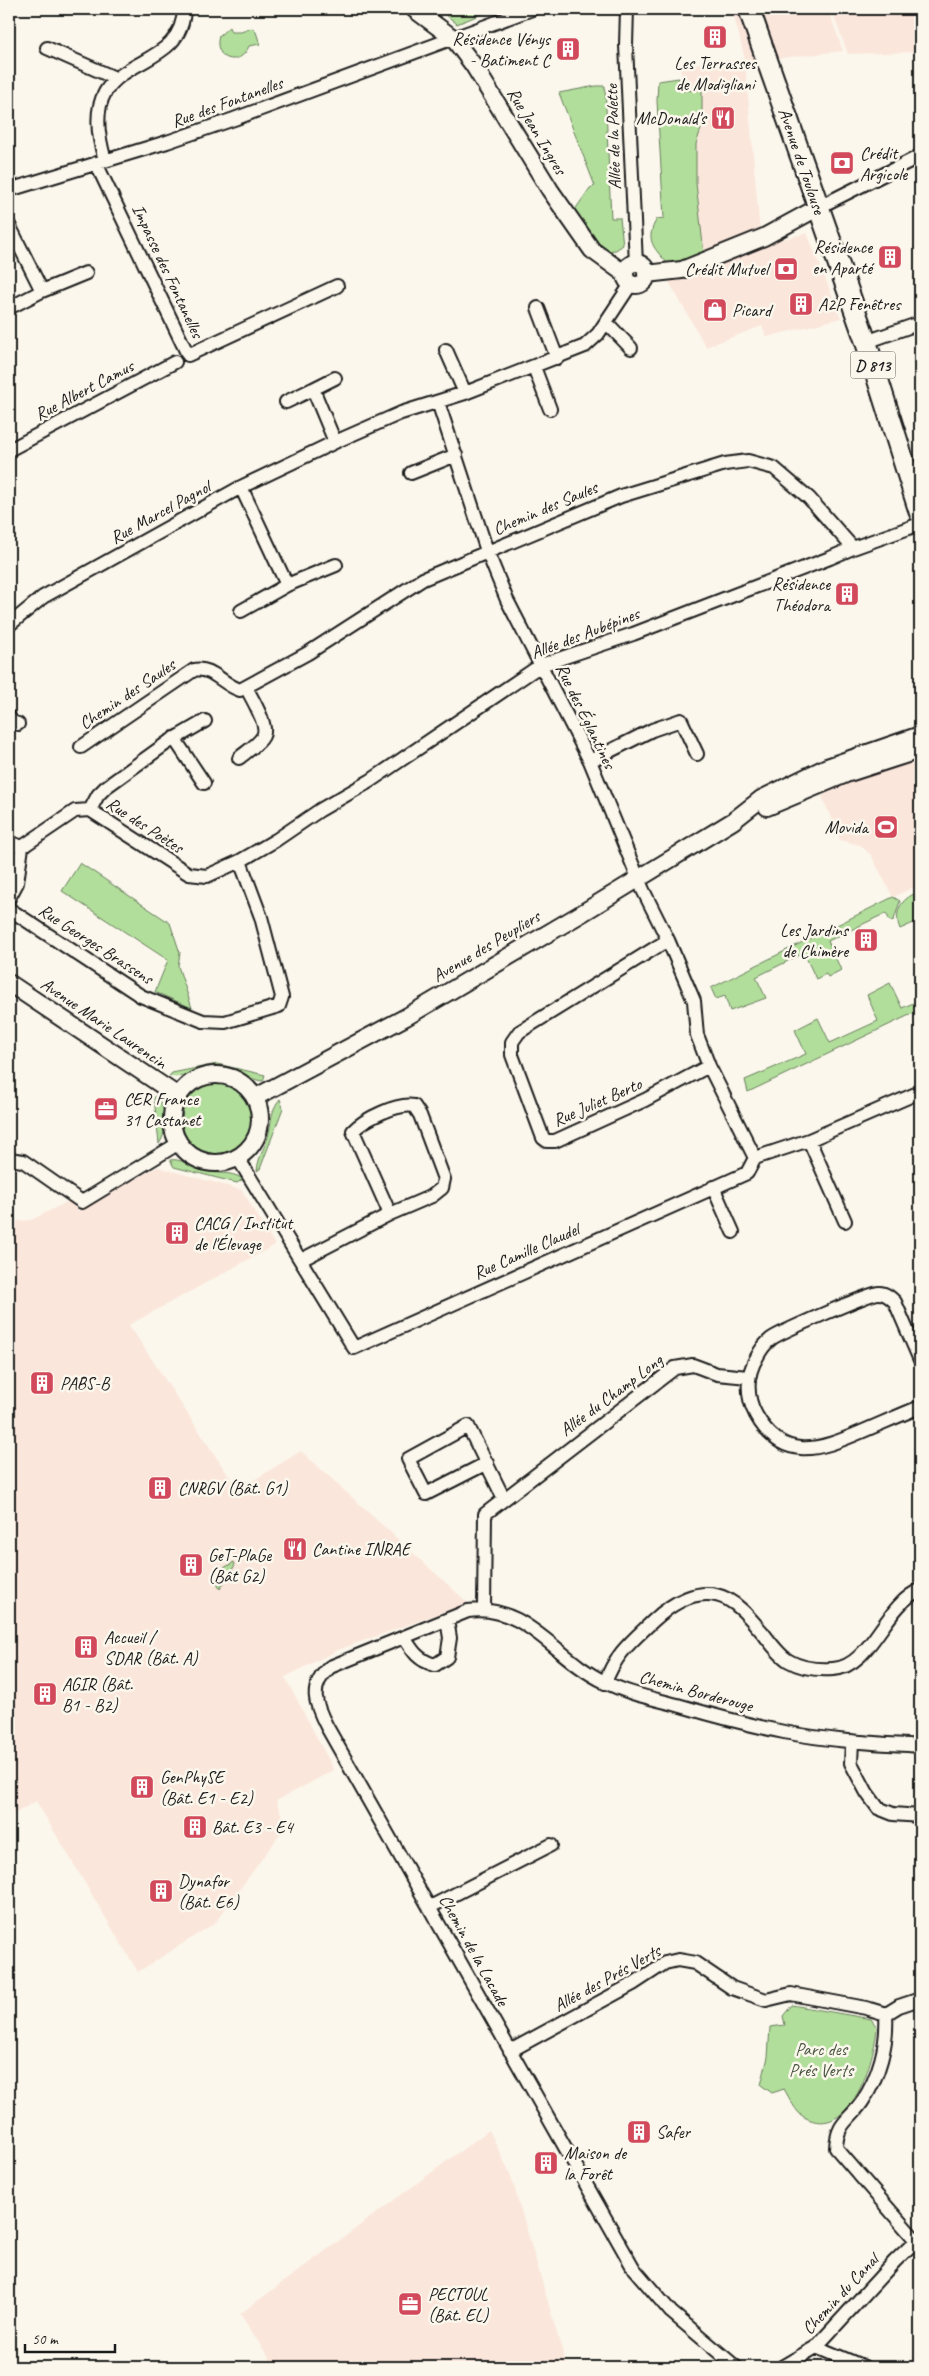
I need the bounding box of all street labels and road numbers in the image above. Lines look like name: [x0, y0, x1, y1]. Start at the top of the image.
street label: Rue des Fontanelles: [168, 71, 287, 132]
street label: Rue Jean Ingres: [502, 83, 573, 180]
street label: Allée de la Palette: [600, 83, 626, 190]
street label: Avenue de Toulouse: [774, 105, 831, 218]
street label: Impasse des Fontanelles: [127, 200, 209, 343]
road number: D 813: [850, 352, 896, 378]
street label: Rue Albert Camus: [31, 354, 139, 425]
street label: Rue Marcel Pagnol: [106, 474, 216, 549]
street label: Chemin des Saules: [490, 475, 602, 540]
street label: Allée des Aubépines: [528, 602, 644, 664]
street label: Chemin des Saules: [75, 653, 181, 734]
street label: Rue des Églantines: [551, 660, 622, 774]
street label: Rue des Poètes: [102, 792, 189, 859]
street label: Rue Georges Brassens: [35, 899, 159, 990]
street label: Avenue des Peupliers: [428, 904, 545, 987]
street label: Avenue Marie Laurencin: [37, 973, 172, 1074]
street label: Rue Juliet Berto: [549, 1072, 646, 1131]
street label: Rue Camille Claudel: [470, 1217, 585, 1284]
street label: Allée du Champ Long: [555, 1348, 668, 1441]
street label: Chemin Borderouge: [637, 1665, 756, 1717]
street label: Chemin de la Lacade: [434, 1890, 514, 2011]
street label: Allée des Prés Verts: [550, 1939, 666, 2016]
street label: Chemin du Canal: [797, 2247, 885, 2339]

